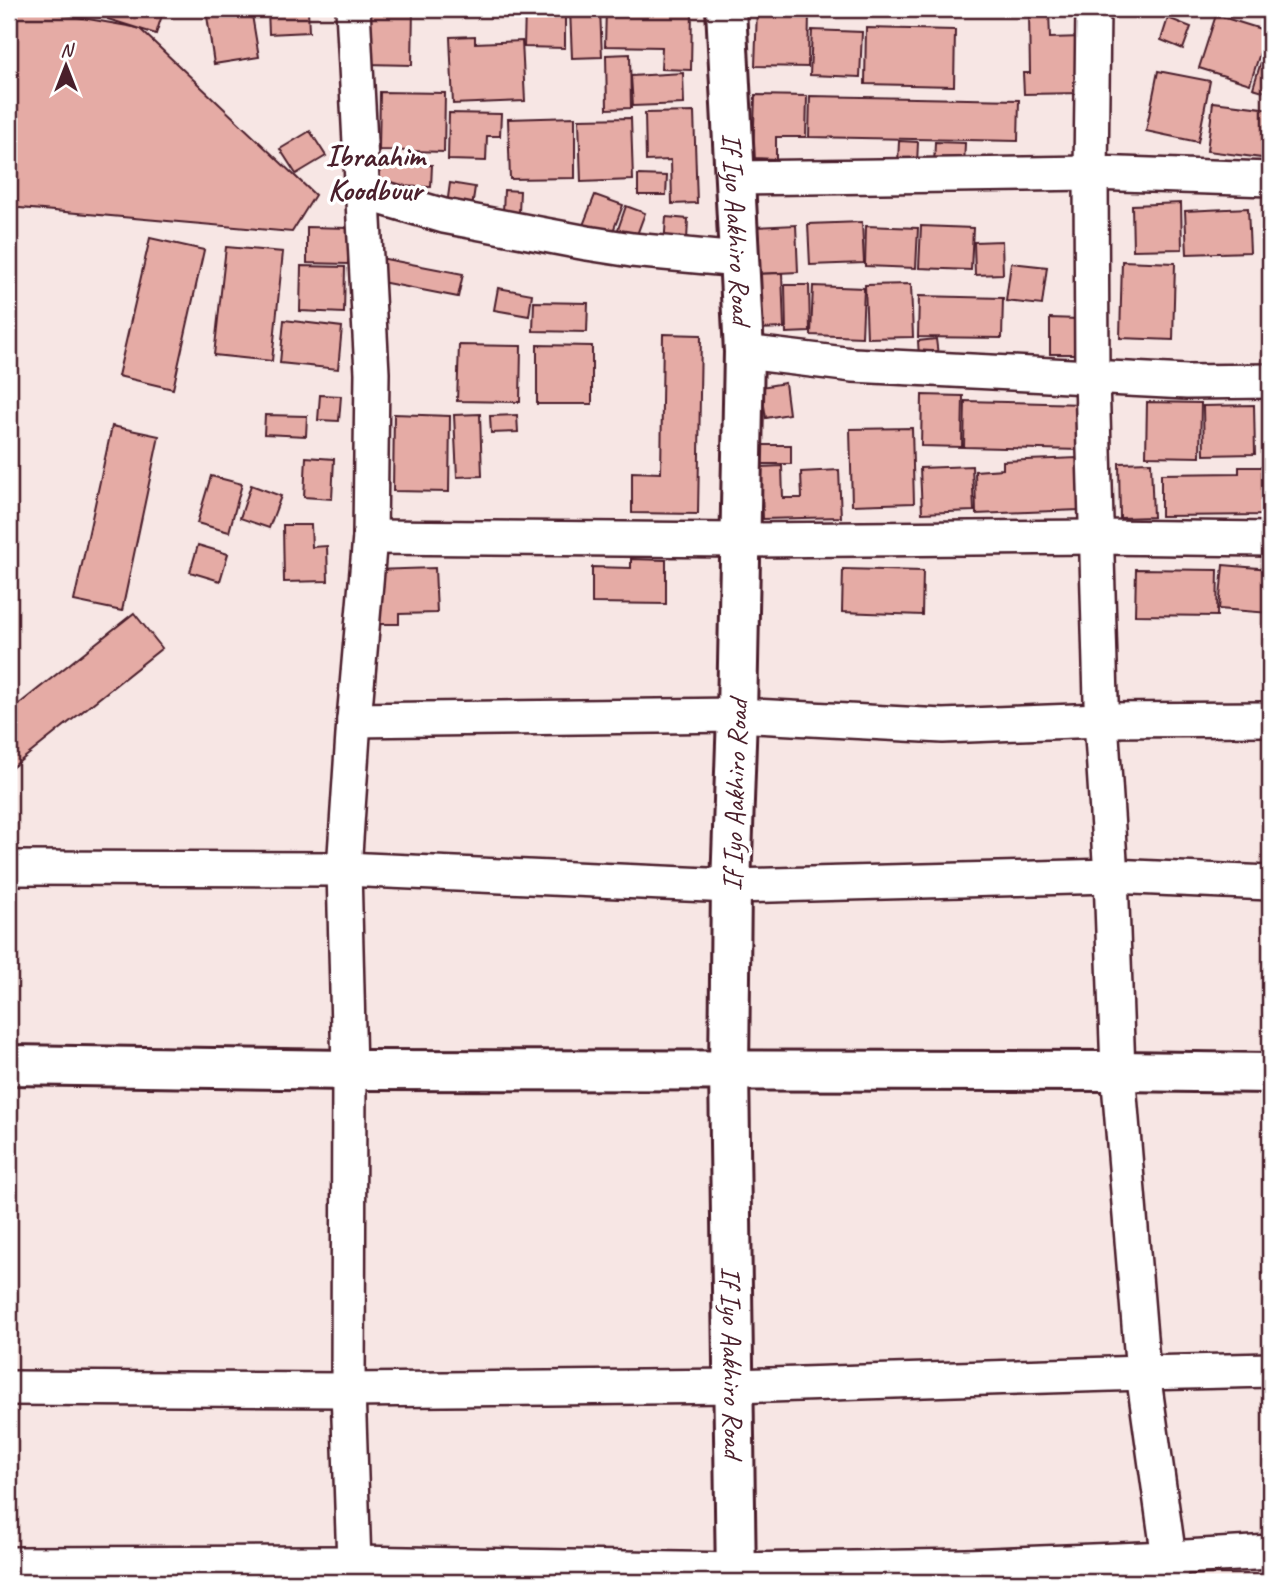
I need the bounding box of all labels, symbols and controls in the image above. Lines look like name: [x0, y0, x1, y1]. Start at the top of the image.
north arrow: [32, 32, 102, 102]
text: N: [60, 38, 75, 62]
street label: If Iyo Aakhiro Road: [715, 132, 760, 329]
district label: Ibraahim Koodbuur: [325, 137, 428, 209]
street label: If Iyo Aakhiro Road: [714, 695, 755, 891]
street label: If Iyo Aakhiro Road: [714, 1266, 751, 1462]

